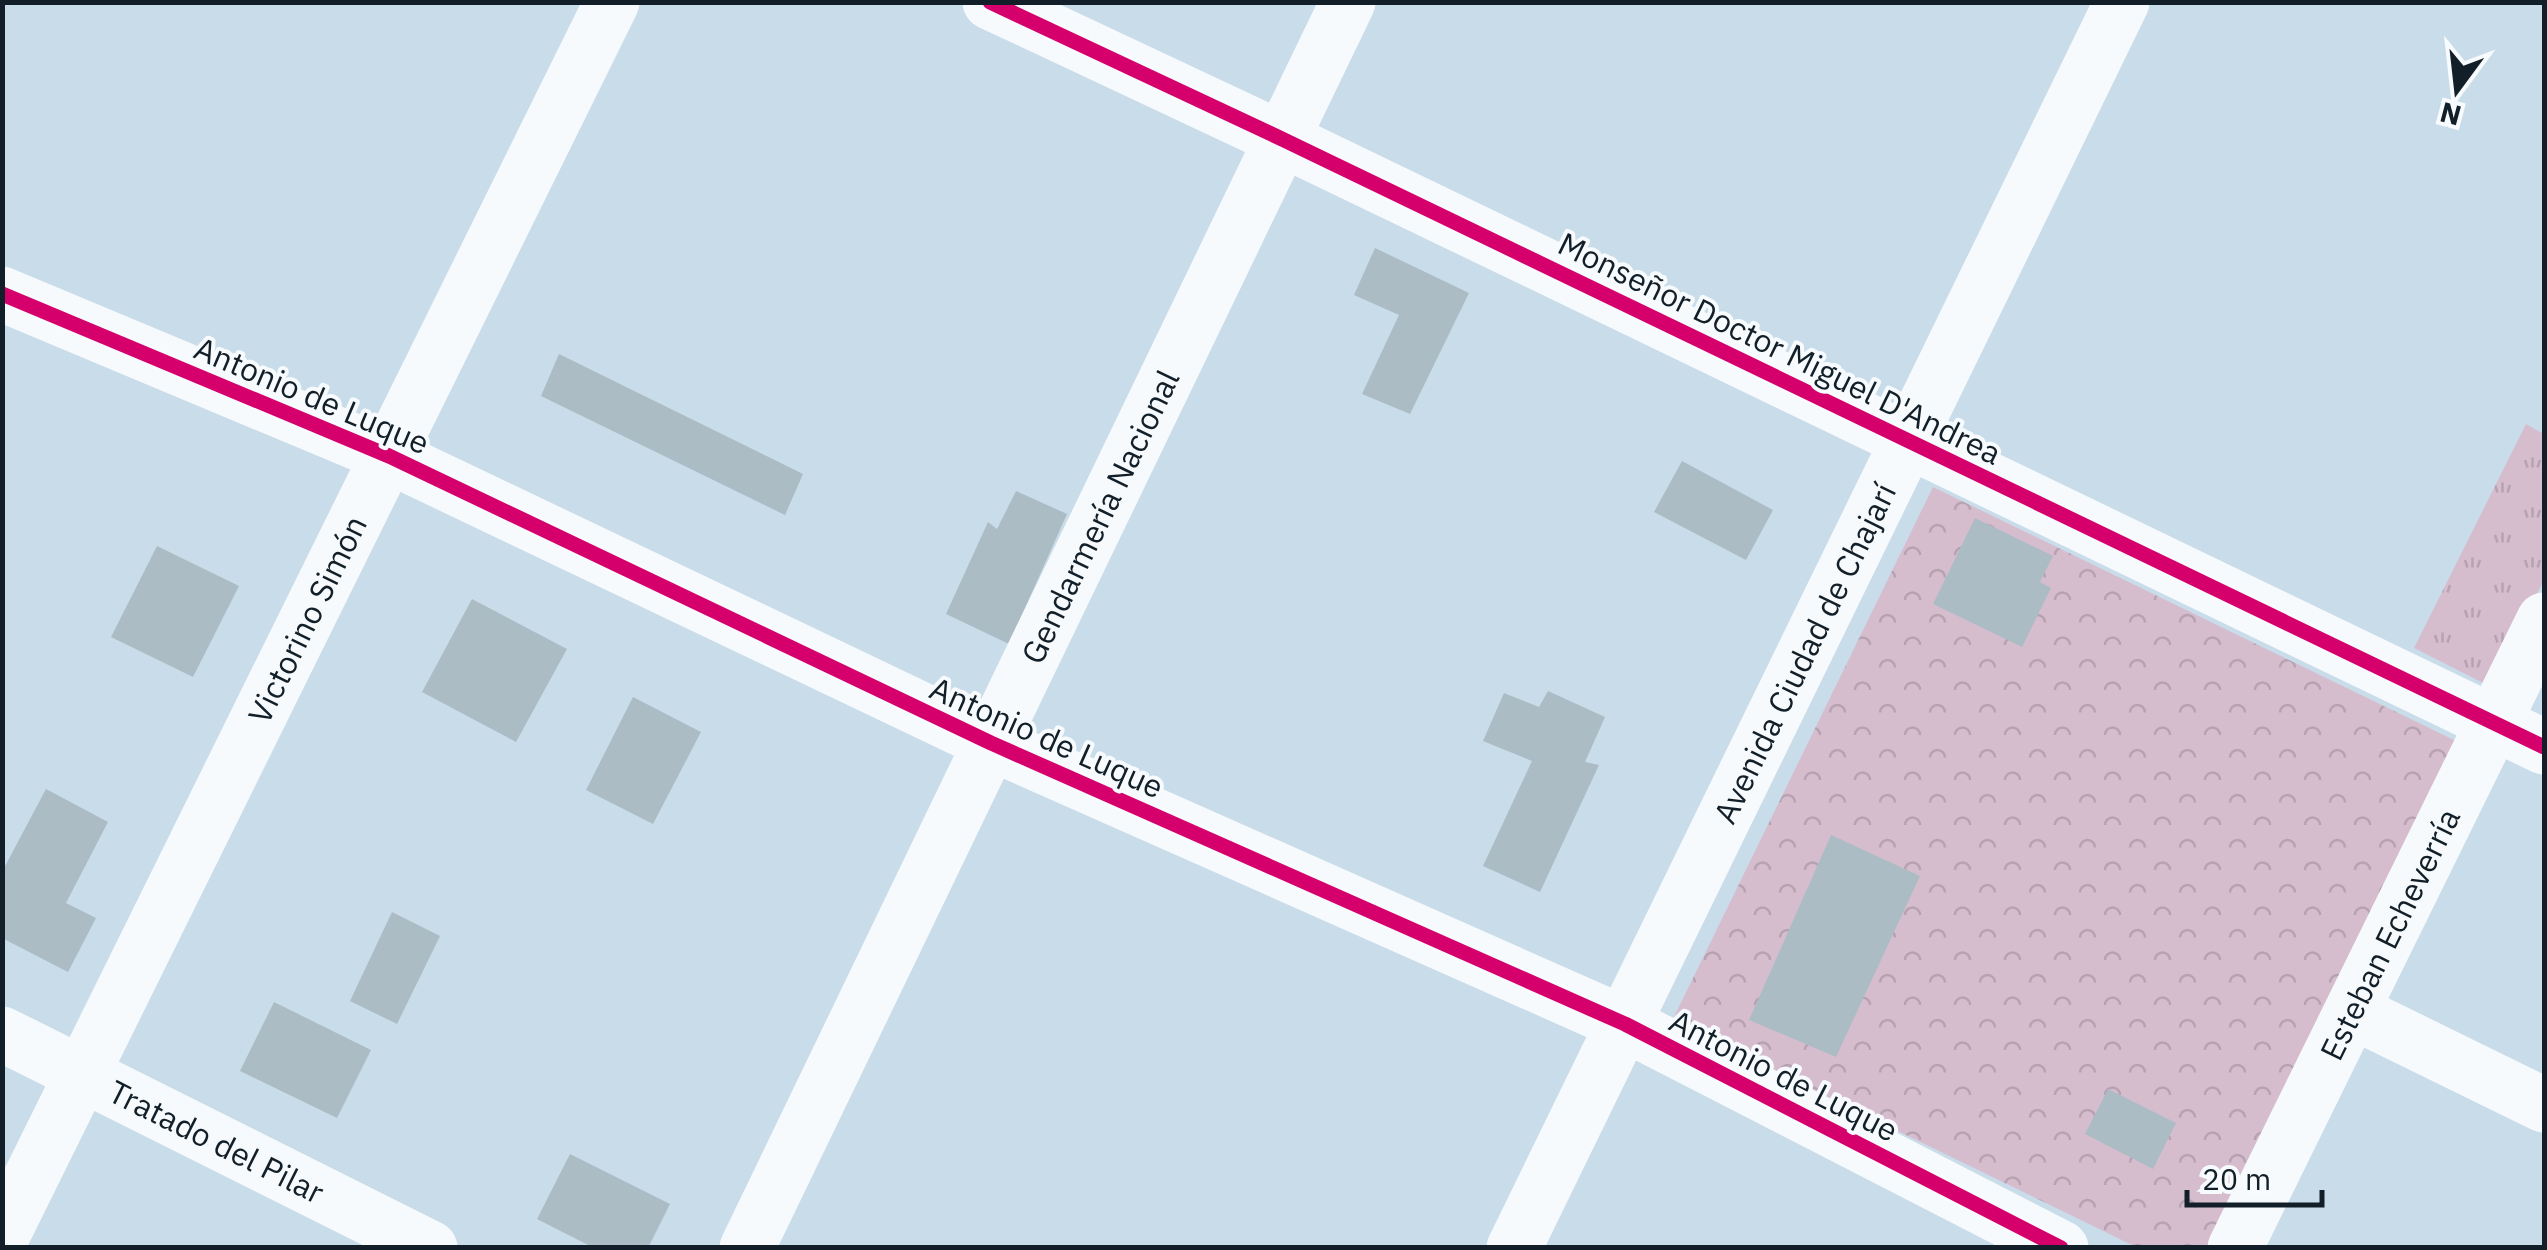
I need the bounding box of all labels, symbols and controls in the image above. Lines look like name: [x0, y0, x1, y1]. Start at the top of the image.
north arrow: [2407, 40, 2507, 140]
text: N: [2436, 94, 2465, 135]
street label: Monseñor Doctor Miguel D'Andrea: [1551, 222, 2009, 474]
street label: Antonio de Luque: [188, 327, 436, 463]
street label: Gendarmería Nacional: [1011, 363, 1188, 670]
street label: Avenida Ciudad de Chajarí: [1703, 476, 1905, 830]
street label: Victorino Simón: [238, 508, 376, 730]
street label: Antonio de Luque: [924, 667, 1170, 807]
street label: Esteban Echeverría: [2310, 801, 2469, 1067]
street label: Antonio de Luque: [1663, 999, 1905, 1151]
street label: Tratado del Pilar: [102, 1070, 332, 1213]
scale bar: [2187, 1145, 2322, 1207]
text: 20 m: [2202, 1159, 2271, 1198]

